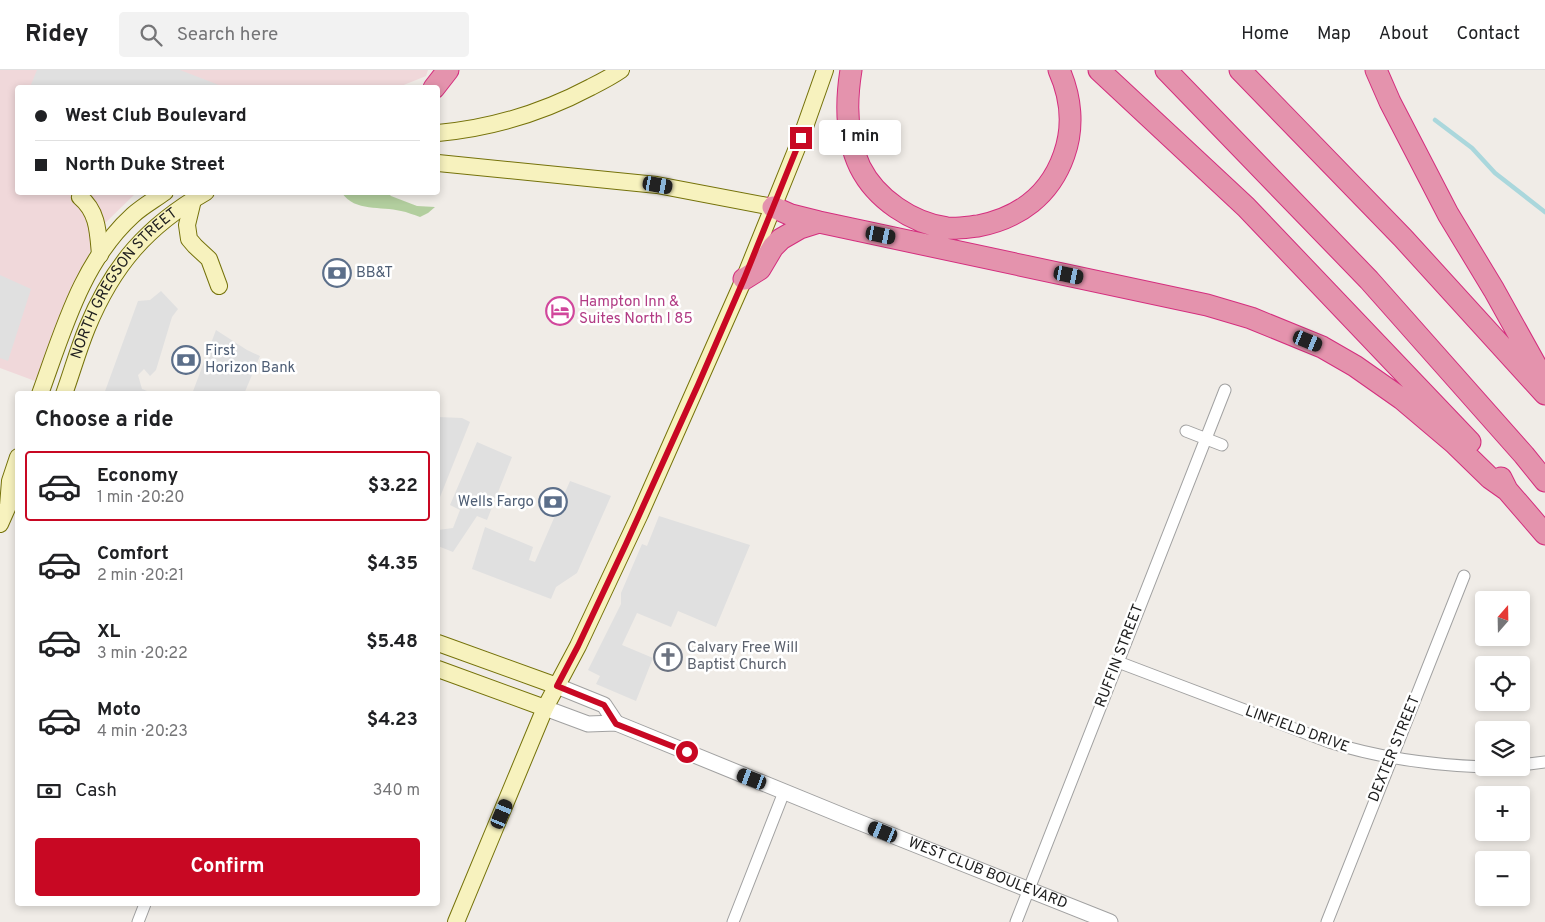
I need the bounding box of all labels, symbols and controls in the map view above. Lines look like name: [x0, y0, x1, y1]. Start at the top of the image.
search box: [119, 12, 469, 57]
text: Ridey: [25, 20, 89, 50]
icon: search: [137, 21, 165, 49]
text: Search here: [177, 23, 278, 47]
text: Home: [1241, 23, 1289, 46]
text: Map: [1317, 23, 1351, 46]
text: About: [1379, 23, 1428, 46]
text: Contact: [1456, 23, 1520, 46]
text: West Club Boulevard: [65, 104, 247, 128]
callout: 1 min: [818, 120, 901, 156]
route end: [790, 127, 812, 149]
text: 1 min: [841, 127, 879, 147]
text: North Duke Street: [65, 153, 225, 177]
car: [641, 175, 674, 195]
street label: NORTH GREGSON STREET: [67, 204, 181, 361]
car: [864, 225, 897, 245]
bank icon: BB&T: [322, 258, 352, 288]
place label: BB&T: [356, 264, 393, 283]
car: [1052, 265, 1085, 285]
place label: Hampton Inn & Suites North I 85: [579, 293, 693, 329]
hotel icon: Hampton Inn & Suites North I 85: [545, 296, 575, 326]
car: [1291, 328, 1324, 354]
place label: First Horizon Bank: [205, 342, 296, 378]
bank icon: First Horizon Bank: [171, 345, 201, 375]
text: Choose a ride: [35, 407, 173, 434]
icon: car: [37, 464, 82, 509]
text: Economy: [97, 464, 178, 488]
text: $3.22: [368, 474, 418, 498]
bank icon: Wells Fargo: [538, 487, 568, 517]
text: 1 min · 20:20: [97, 488, 185, 508]
place label: Wells Fargo: [458, 493, 534, 512]
icon: car: [37, 542, 82, 587]
text: Comfort: [97, 542, 169, 566]
text: $4.35: [367, 552, 418, 576]
text: 2 min · 20:21: [97, 566, 184, 586]
north arrow: [1475, 591, 1530, 646]
map controls: [1475, 591, 1530, 906]
street label: RUFFIN STREET: [1092, 602, 1148, 710]
icon: car: [37, 620, 82, 665]
text: XL: [97, 620, 120, 644]
text: $5.48: [366, 630, 418, 654]
place label: Calvary Free Will Baptist Church: [687, 639, 798, 675]
church icon: Calvary Free Will Baptist Church: [653, 642, 683, 672]
text: 3 min · 20:22: [97, 644, 188, 664]
button: locate: [1475, 656, 1530, 711]
street label: DEXTER STREET: [1365, 693, 1425, 805]
icon: car: [37, 698, 82, 743]
text: Moto: [97, 698, 141, 722]
street label: LINFIELD DRIVE: [1242, 702, 1352, 758]
text: $4.23: [367, 708, 418, 732]
button: layers: [1475, 721, 1530, 776]
text: 4 min · 20:23: [97, 722, 188, 742]
route start: [676, 741, 698, 763]
car: [735, 767, 768, 791]
icon: cash: [35, 777, 63, 805]
text: Cash: [75, 779, 117, 803]
text: 340 m: [373, 781, 420, 801]
button: +: [1475, 786, 1530, 841]
car: [489, 797, 514, 831]
car: [866, 819, 899, 845]
street label: WEST CLUB BOULEVARD: [905, 833, 1070, 914]
button: Confirm: [35, 838, 420, 896]
button: −: [1475, 851, 1530, 906]

